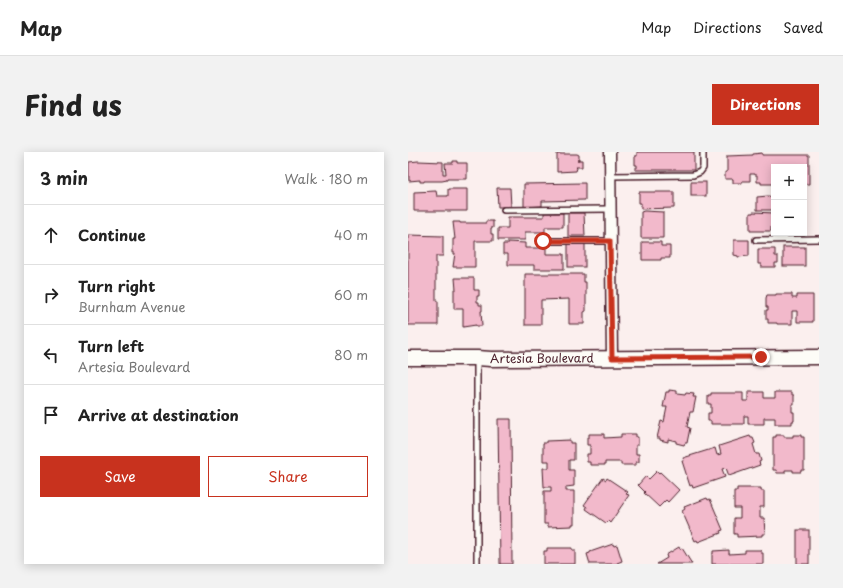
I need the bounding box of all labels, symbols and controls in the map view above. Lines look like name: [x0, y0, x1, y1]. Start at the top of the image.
text: Map: [20, 14, 62, 42]
text: Map: [641, 17, 671, 38]
text: Directions: [693, 17, 761, 38]
text: Saved: [783, 17, 823, 38]
text: Find us: [24, 83, 122, 126]
button: Directions: [712, 84, 819, 125]
map controls: [771, 164, 807, 236]
button: +: [771, 164, 807, 200]
text: 3 min: [40, 165, 88, 191]
text: Walk · 180 m: [285, 169, 368, 188]
button: −: [771, 200, 807, 236]
text: Continue: [78, 223, 146, 246]
icon: ahead: [40, 224, 62, 246]
text: 40 m: [334, 225, 368, 244]
route start: [534, 232, 552, 250]
text: Turn right: [78, 274, 155, 297]
icon: right: [40, 284, 62, 306]
text: 60 m: [334, 285, 368, 304]
text: Burnham Avenue: [78, 297, 186, 316]
text: Turn left: [78, 334, 144, 357]
icon: left: [40, 344, 62, 366]
text: 80 m: [334, 345, 368, 364]
street label: Artesia Boulevard: [490, 348, 595, 367]
route end: [752, 348, 770, 366]
text: Artesia Boulevard: [78, 357, 190, 376]
text: Arrive at destination: [78, 403, 239, 426]
icon: arrive: [40, 404, 62, 426]
button: Save: [40, 456, 200, 497]
button: Share: [208, 456, 368, 497]

